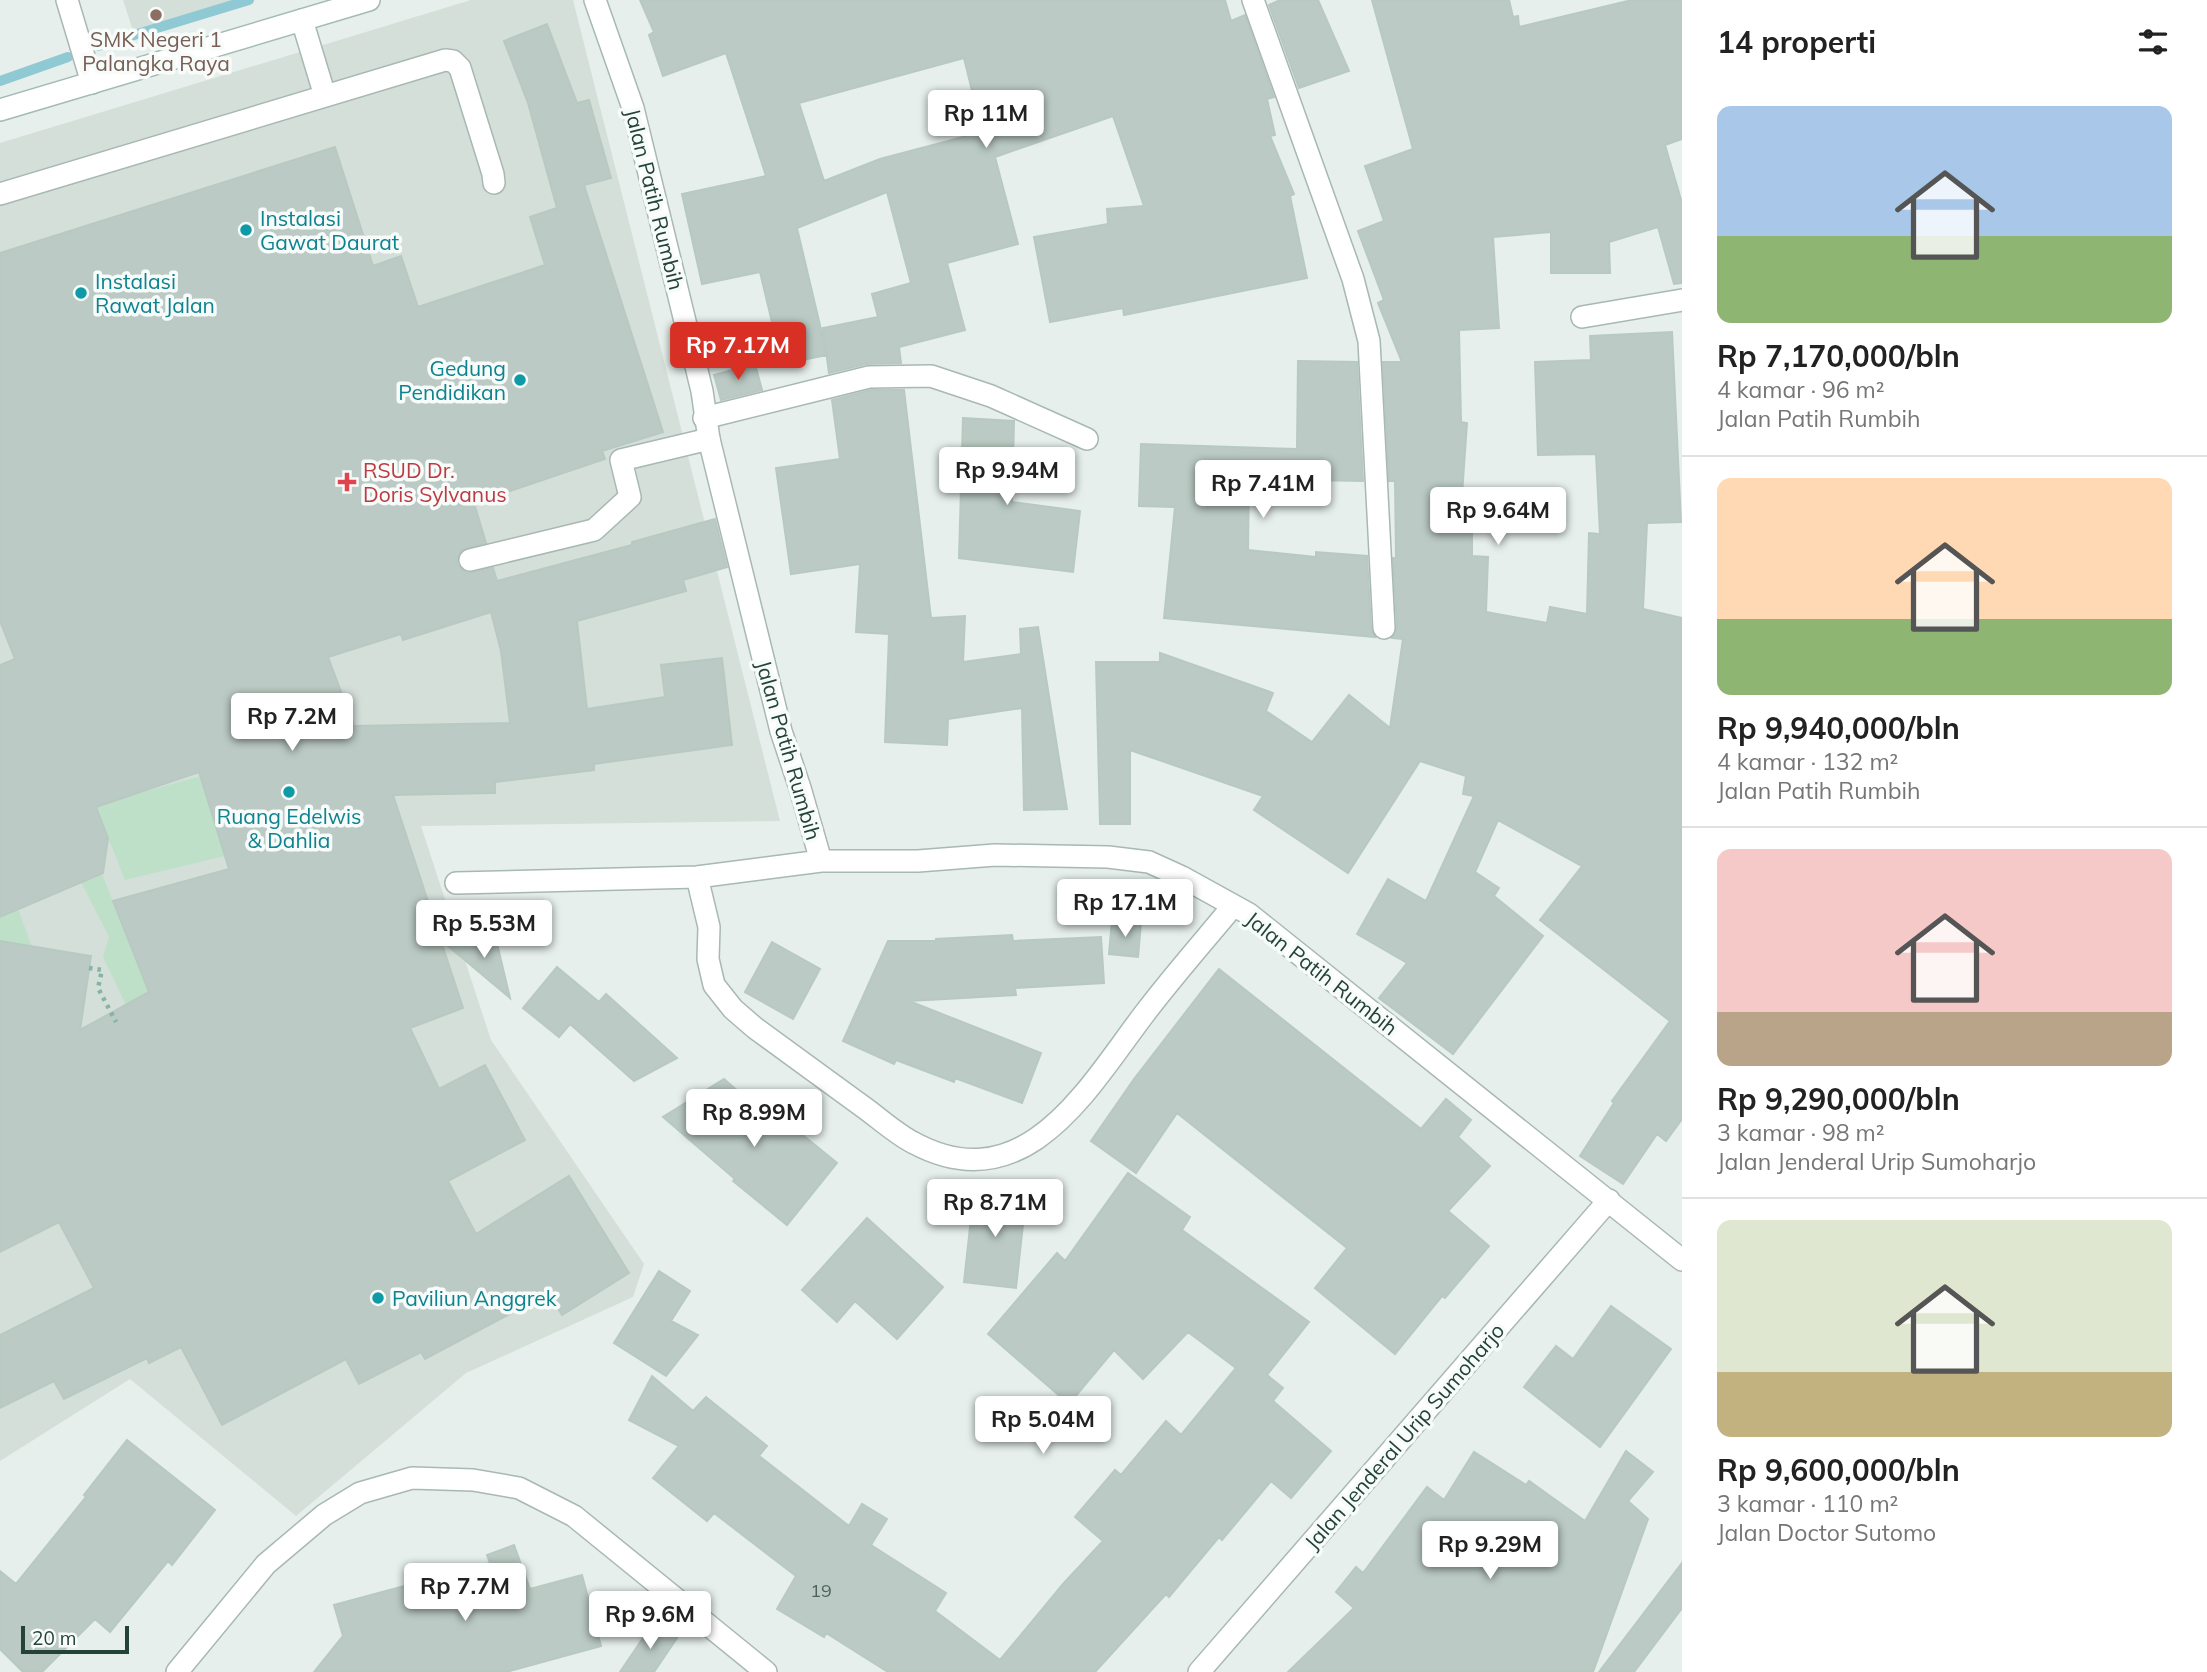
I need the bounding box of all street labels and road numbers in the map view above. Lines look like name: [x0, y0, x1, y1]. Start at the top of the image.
street label: Jalan Patih Rumbih: [620, 106, 690, 292]
street label: Jalan Patih Rumbih: [751, 657, 827, 843]
street label: Jalan Patih Rumbih: [1241, 906, 1403, 1040]
street label: Jalan Jenderal Urip Sumoharjo: [1299, 1318, 1509, 1554]

